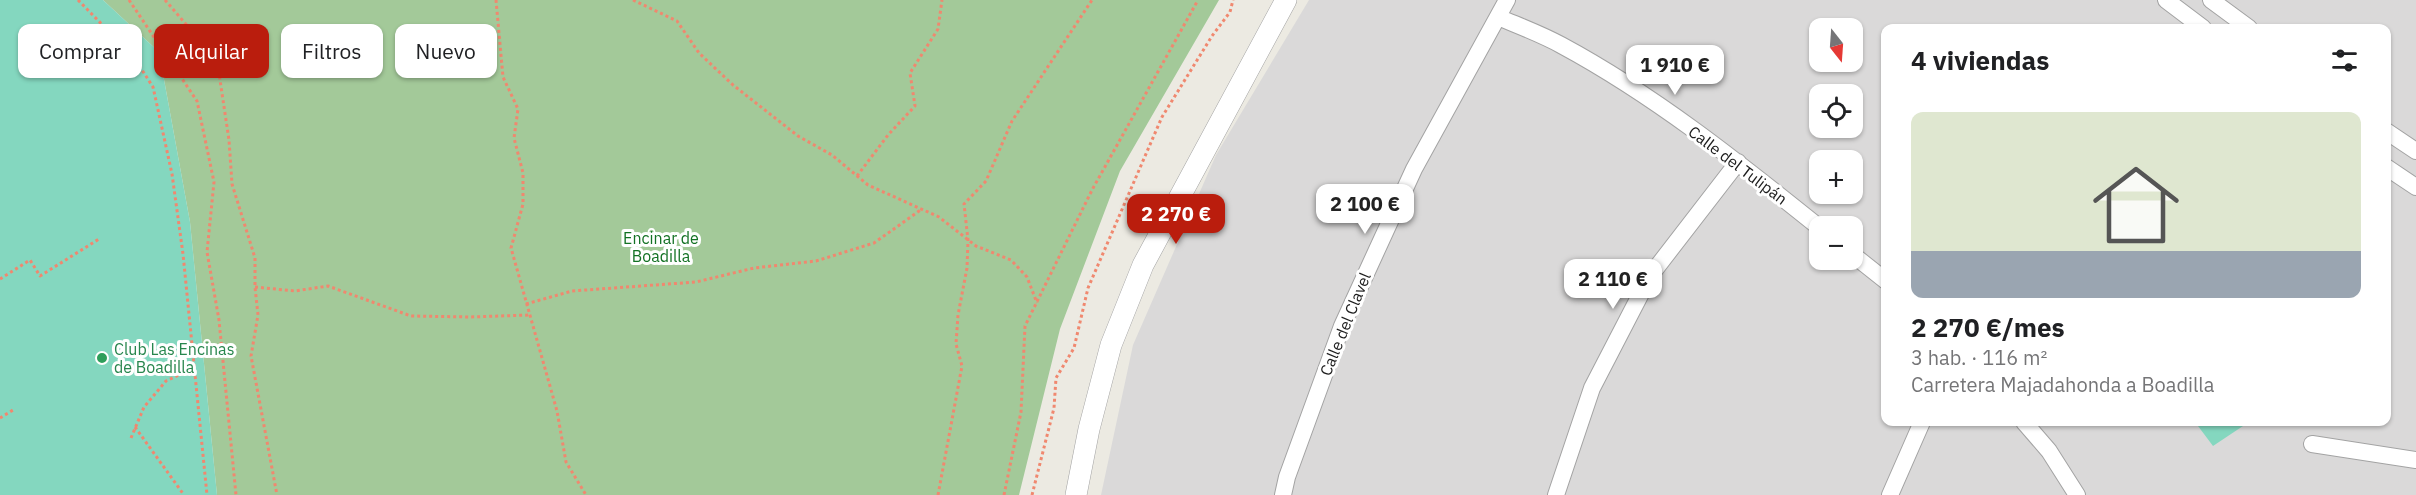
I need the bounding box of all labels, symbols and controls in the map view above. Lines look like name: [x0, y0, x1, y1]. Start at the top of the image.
north arrow: [1809, 18, 1863, 72]
map controls: [1809, 18, 1863, 270]
chip: Comprar: [18, 24, 142, 78]
chip: Alquilar: [154, 24, 269, 78]
chip: Filtros: [281, 24, 383, 78]
chip: Nuevo: [395, 24, 497, 78]
text: 4 viviendas: [1911, 43, 2049, 77]
icon: filters: [2328, 44, 2361, 77]
pin: 1 910 €: [1620, 45, 1730, 96]
text: 1 910 €: [1640, 51, 1710, 78]
button: locate: [1809, 84, 1863, 138]
street label: Calle del Tulipán: [1685, 121, 1791, 209]
button: +: [1809, 150, 1863, 204]
icon: home: [2082, 151, 2190, 259]
pin: 2 100 €: [1310, 184, 1420, 235]
text: 2 100 €: [1330, 190, 1400, 217]
pin: 2 270 €: [1121, 194, 1231, 245]
text: 2 270 €: [1141, 200, 1211, 227]
button: −: [1809, 216, 1863, 270]
park label: Encinar de Boadilla: [623, 228, 699, 266]
pin: 2 110 €: [1558, 259, 1668, 310]
text: 2 110 €: [1578, 265, 1648, 292]
street label: Calle del Clavel: [1315, 270, 1375, 378]
text: 2 270 €/mes: [1911, 310, 2065, 344]
place label: Club Las Encinas de Boadilla: [114, 339, 234, 377]
text: 3 hab. · 116 m²: [1911, 344, 2047, 371]
marker: Club Las Encinas de Boadilla: [95, 351, 109, 365]
text: Carretera Majadahonda a Boadilla: [1911, 371, 2214, 398]

